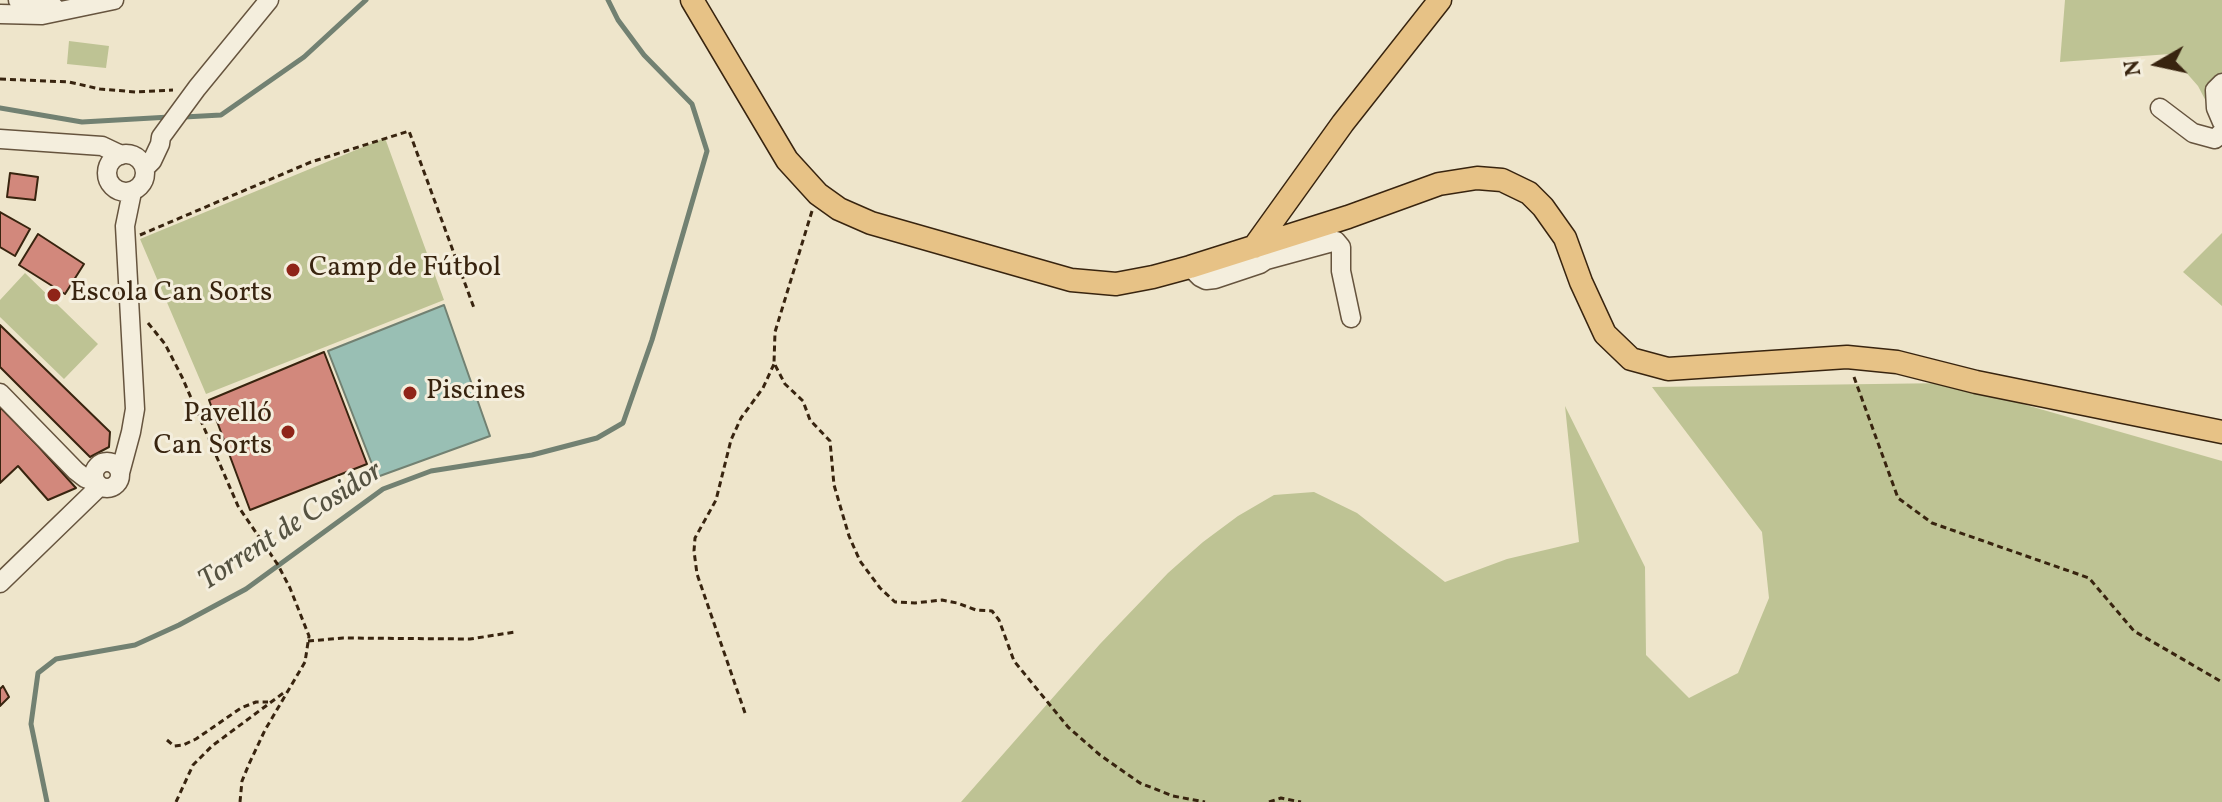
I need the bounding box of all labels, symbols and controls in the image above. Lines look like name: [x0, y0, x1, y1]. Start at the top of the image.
north arrow: [2118, 24, 2198, 104]
text: N: [2117, 58, 2150, 78]
place label: Camp de Fútbol: [309, 253, 501, 287]
marker: Camp de Fútbol: [284, 261, 302, 279]
place label: Escola Can Sorts: [70, 278, 272, 312]
marker: Escola Can Sorts: [45, 286, 63, 304]
place label: Piscines: [426, 376, 526, 410]
marker: Piscines: [401, 384, 419, 402]
place label: Pavelló Can Sorts: [154, 399, 272, 465]
marker: Pavelló Can Sorts: [279, 423, 297, 441]
water label: Torrent de Cosidor: [193, 455, 391, 601]

